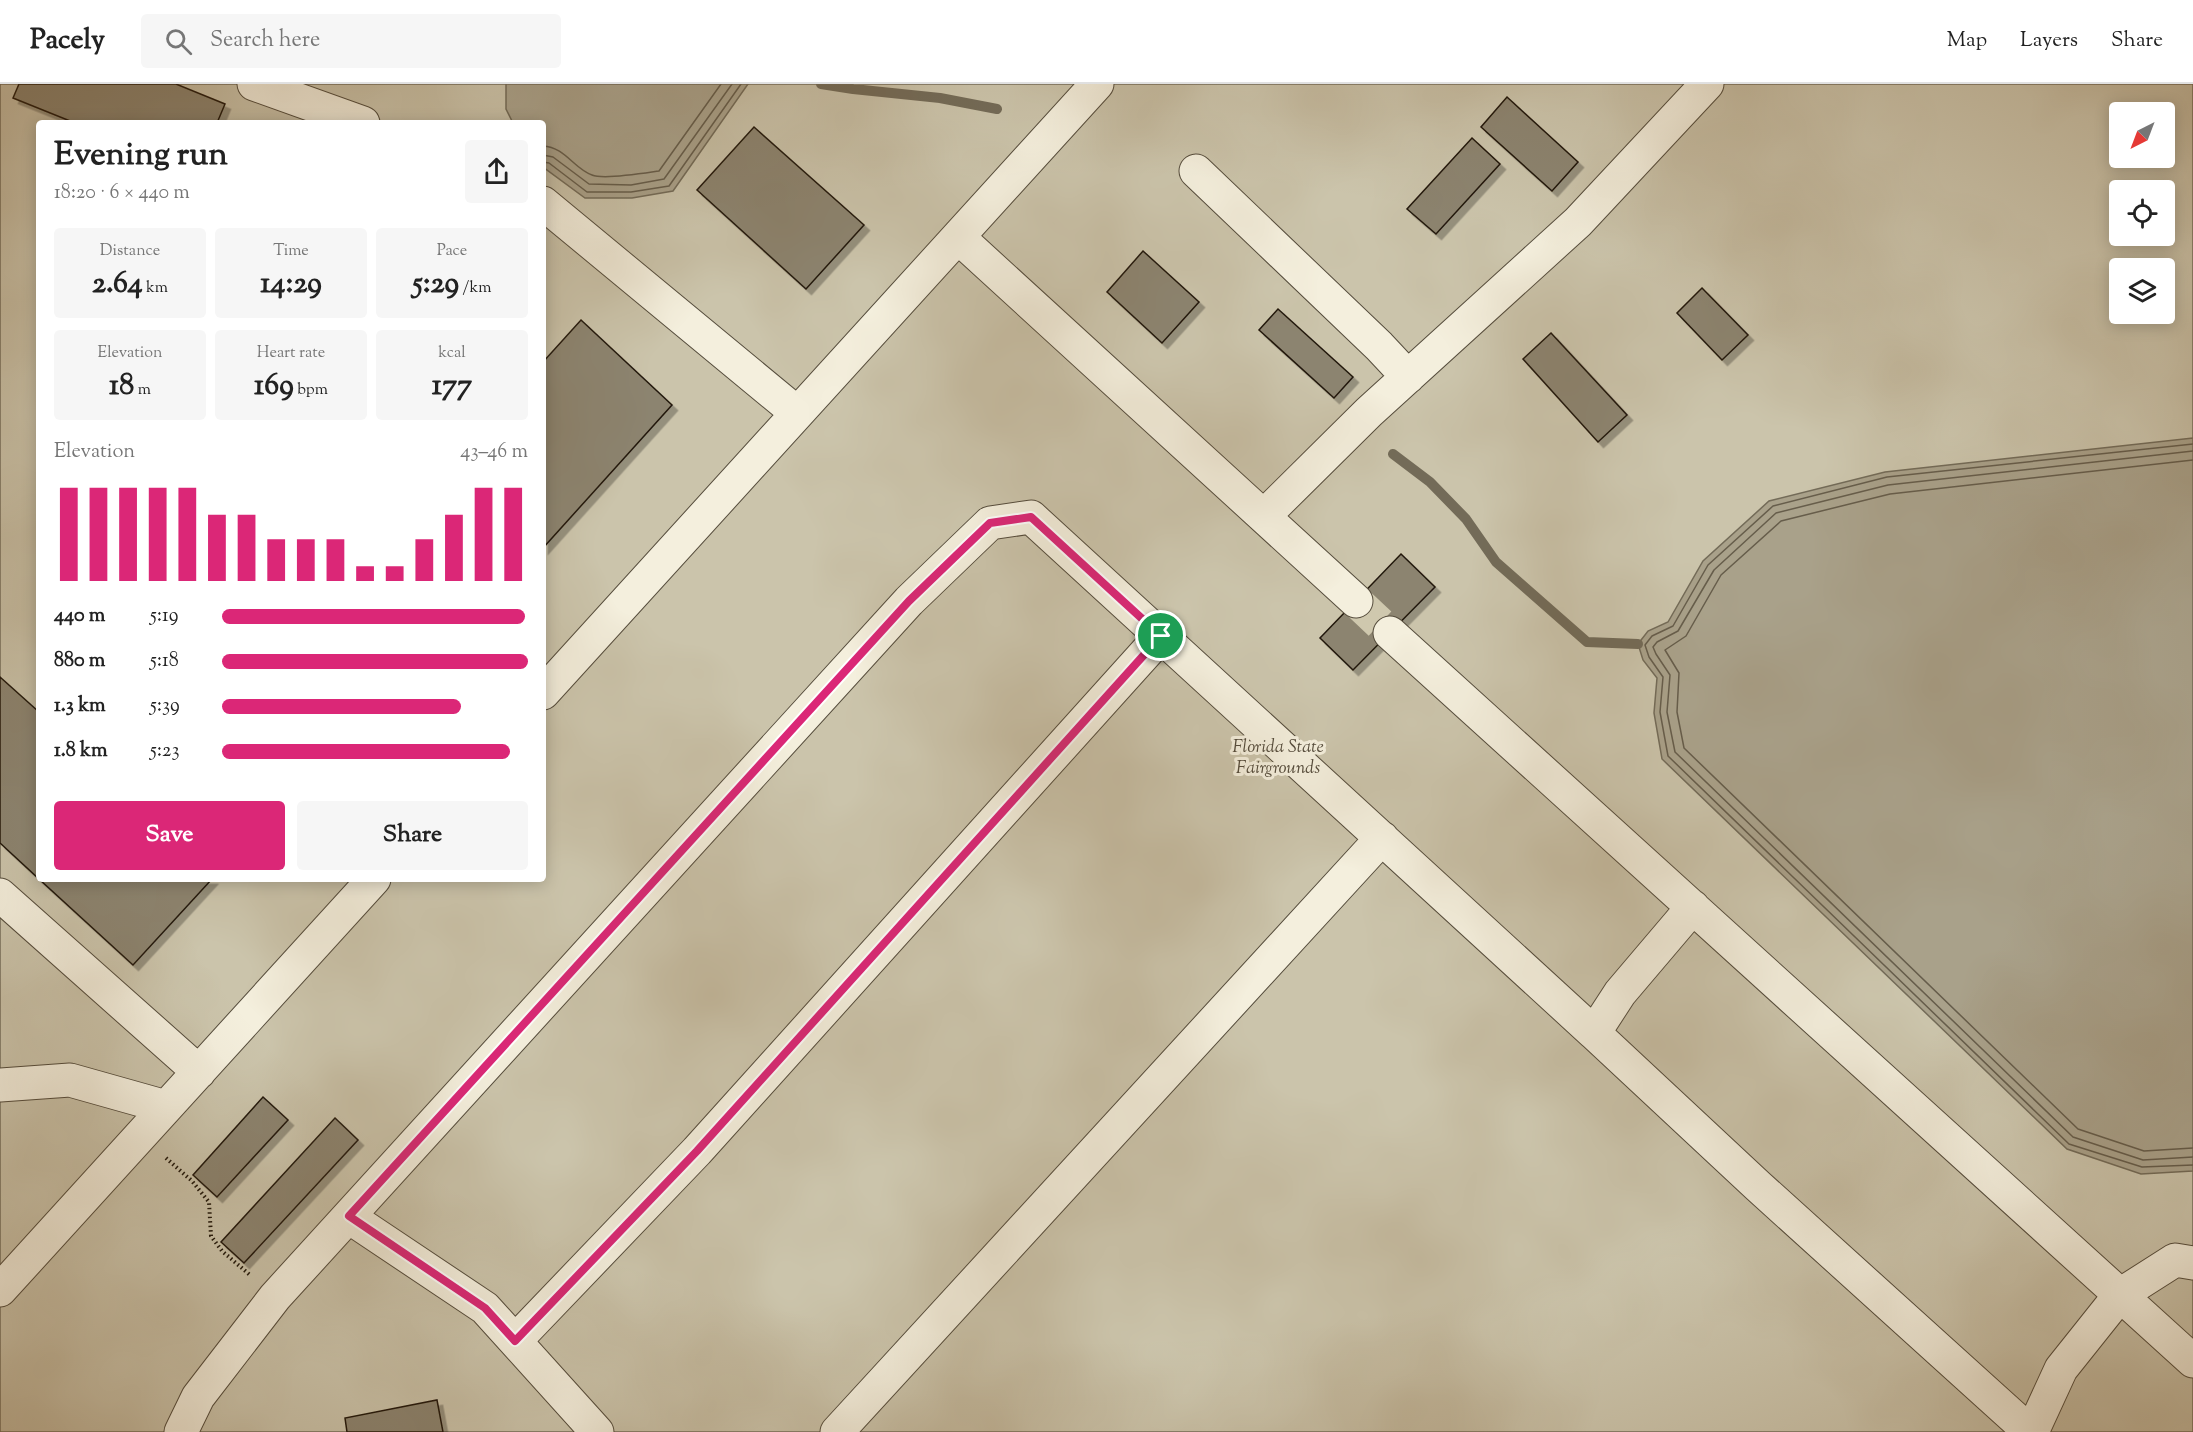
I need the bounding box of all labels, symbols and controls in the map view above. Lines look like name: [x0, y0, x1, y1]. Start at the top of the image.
search box: [141, 14, 561, 68]
text: Pacely: [30, 21, 105, 61]
icon: search: [162, 25, 195, 58]
text: Search here: [210, 25, 320, 57]
text: Map: [1947, 26, 1987, 56]
text: Layers: [2020, 26, 2078, 56]
text: Share: [2111, 26, 2163, 56]
north arrow: [2109, 102, 2175, 168]
map controls: [2109, 102, 2175, 324]
text: Evening run: [54, 132, 228, 180]
button: share: [465, 140, 528, 203]
text: 18:20 · 6 × 440 m: [54, 179, 190, 208]
button: locate: [2109, 180, 2175, 246]
text: Distance: [100, 240, 160, 263]
text: Time: [273, 240, 309, 263]
text: Pace: [437, 240, 467, 263]
button: layers: [2109, 258, 2175, 324]
text: 2.64: [92, 263, 143, 306]
text: 14:29: [260, 263, 322, 306]
text: 5:29: [412, 263, 459, 306]
text: km: [143, 277, 168, 300]
text: /km: [459, 277, 492, 300]
text: Elevation: [98, 342, 162, 365]
text: Heart rate: [257, 342, 325, 365]
text: kcal: [438, 342, 466, 365]
text: 18: [109, 365, 134, 408]
text: 169: [254, 365, 294, 408]
text: 177: [432, 365, 472, 408]
text: m: [134, 379, 151, 402]
text: bpm: [294, 379, 328, 402]
text: Elevation: [54, 438, 135, 467]
text: 43–46 m: [460, 438, 528, 467]
text: 440 m: [54, 602, 105, 631]
text: 5:19: [150, 602, 178, 631]
pin: [1135, 610, 1186, 661]
icon: arrive: [1144, 619, 1177, 652]
text: 880 m: [54, 647, 105, 676]
text: 5:18: [150, 647, 179, 676]
text: 1.3 km: [54, 692, 106, 721]
text: 5:39: [150, 692, 180, 721]
park label: Florida State Fairgrounds: [1232, 735, 1324, 782]
text: 1.8 km: [54, 737, 108, 766]
text: 5:23: [150, 737, 179, 766]
button: Save: [54, 801, 285, 870]
button: Share: [297, 801, 528, 870]

